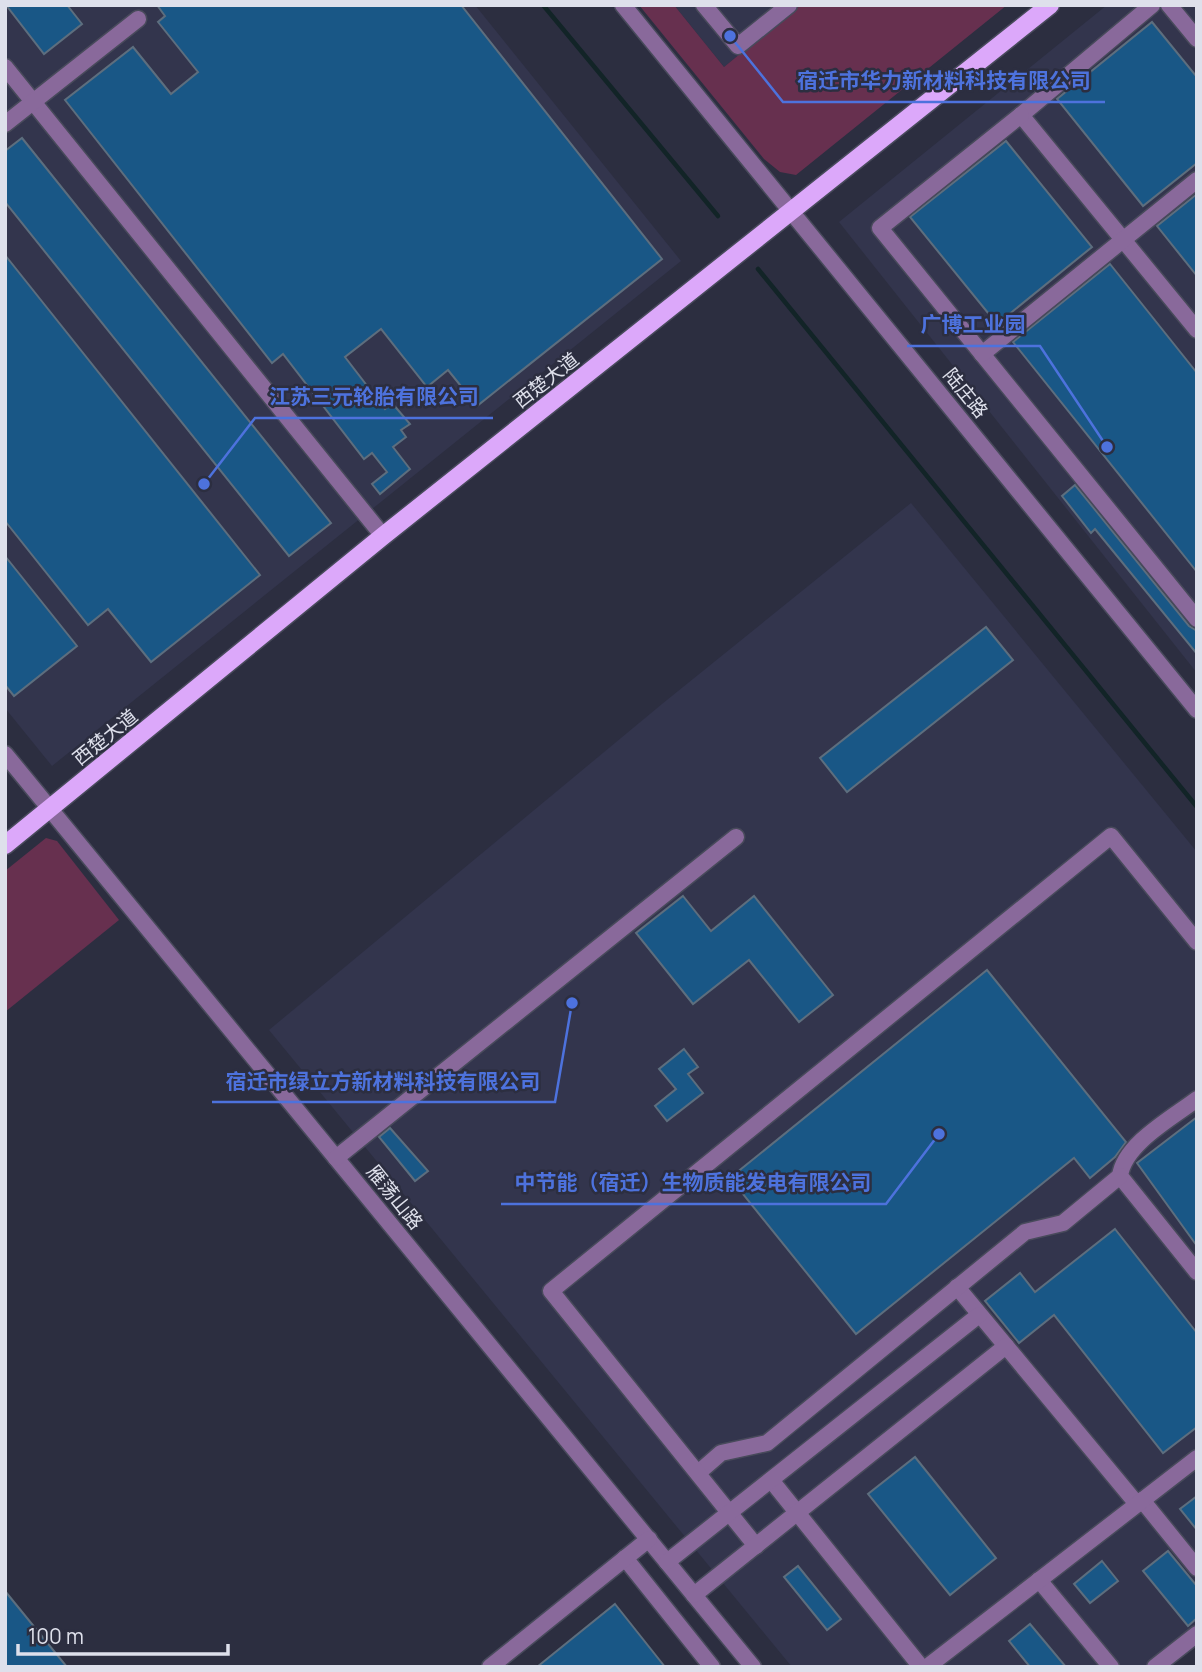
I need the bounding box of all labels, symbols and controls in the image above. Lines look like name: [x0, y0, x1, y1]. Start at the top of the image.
callout: 宿迁市华力新材料科技有限公司: [783, 60, 1105, 102]
text: 宿迁市华力新材料科技有限公司: [797, 66, 1091, 94]
callout: 广博工业园: [907, 304, 1040, 346]
text: 广博工业园: [921, 310, 1026, 338]
street label: 西楚大道: [508, 346, 584, 414]
street label: 陆庄路: [938, 363, 994, 423]
callout: 江苏三元轮胎有限公司: [255, 376, 493, 418]
text: 江苏三元轮胎有限公司: [269, 382, 479, 410]
street label: 西楚大道: [67, 703, 143, 771]
callout: 宿迁市绿立方新材料科技有限公司: [212, 1060, 555, 1102]
text: 宿迁市绿立方新材料科技有限公司: [226, 1067, 541, 1095]
street label: 雁荡山路: [361, 1159, 429, 1235]
callout: 中节能（宿迁）生物质能发电有限公司: [501, 1162, 886, 1204]
text: 中节能（宿迁）生物质能发电有限公司: [515, 1168, 872, 1196]
scale bar: [18, 1612, 228, 1656]
text: 100 m: [28, 1622, 84, 1650]

